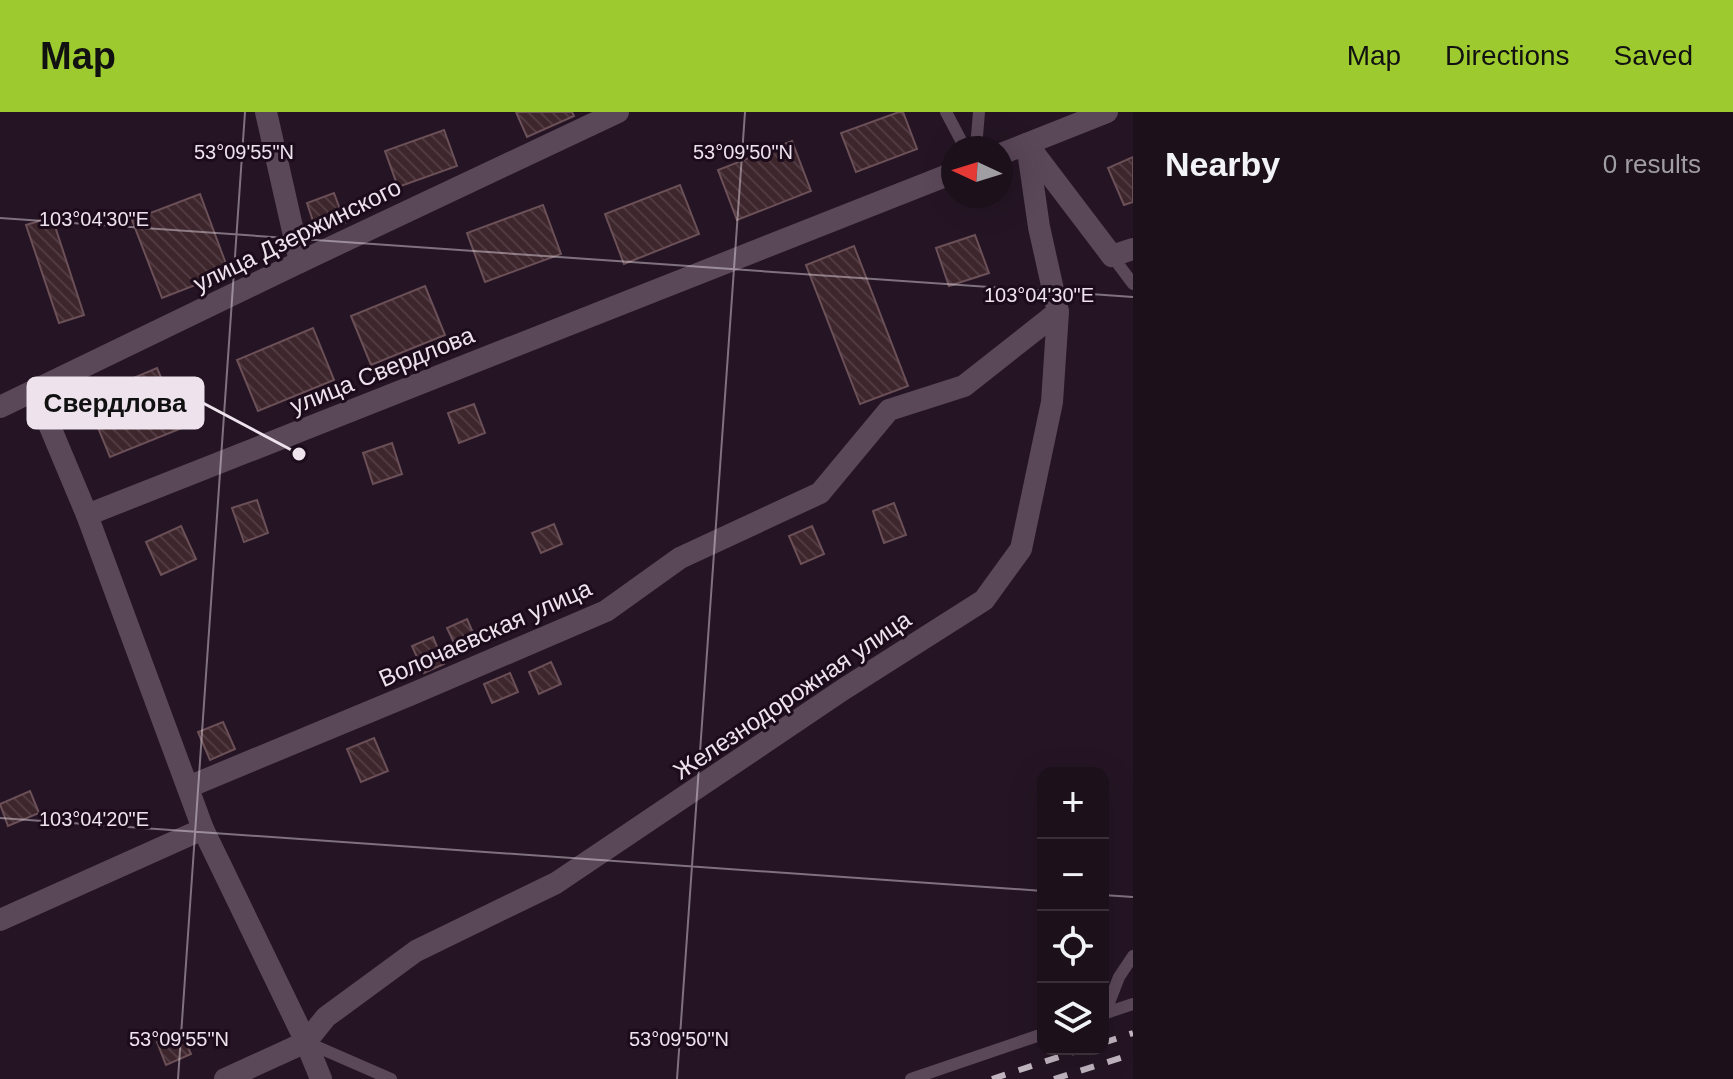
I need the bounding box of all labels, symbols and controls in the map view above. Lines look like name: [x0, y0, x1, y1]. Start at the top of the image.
text: Map: [40, 35, 116, 77]
text: Map: [1347, 40, 1401, 71]
text: Directions: [1445, 40, 1570, 71]
text: Saved: [1614, 40, 1693, 71]
north arrow: [941, 136, 1013, 208]
text: 53°09'55"N: [194, 141, 294, 163]
text: 53°09'50"N: [693, 141, 793, 163]
text: Nearby: [1165, 145, 1280, 183]
text: 0 results: [1603, 149, 1701, 179]
street label: улица Дзержинского: [189, 173, 405, 297]
text: 103°04'30"E: [39, 208, 149, 230]
text: 103°04'30"E: [984, 284, 1094, 306]
street label: улица Свердлова: [286, 321, 479, 419]
callout: Свердлова: [28, 378, 203, 428]
text: Свердлова: [44, 388, 187, 418]
street label: Волочаевская улица: [375, 574, 596, 692]
street label: Железнодорожная улица: [668, 605, 916, 785]
map controls: [1037, 767, 1109, 1055]
button: +: [1037, 767, 1109, 839]
text: 103°04'20"E: [39, 808, 149, 830]
button: −: [1037, 839, 1109, 911]
button: locate: [1037, 911, 1109, 983]
button: layers: [1037, 983, 1109, 1055]
text: 53°09'55"N: [129, 1028, 229, 1050]
text: 53°09'50"N: [629, 1028, 729, 1050]

